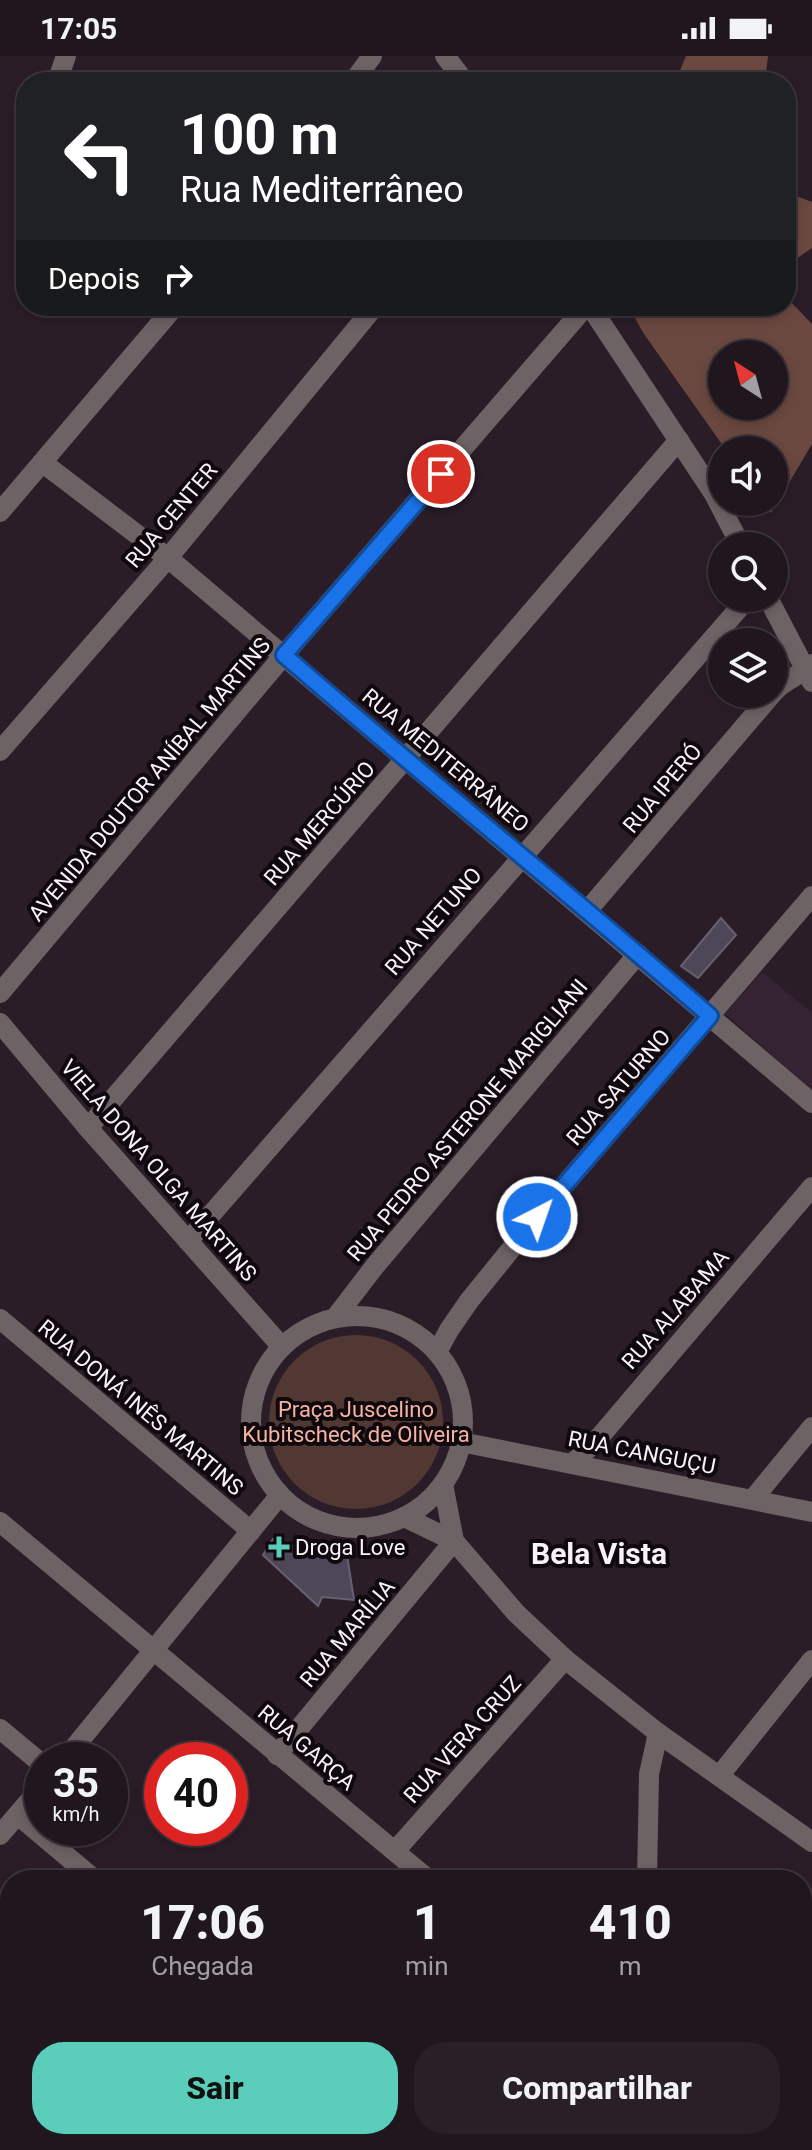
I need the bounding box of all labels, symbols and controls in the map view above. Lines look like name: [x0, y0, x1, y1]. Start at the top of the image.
text: 17:05: [40, 11, 117, 46]
text: 100 m: [180, 102, 339, 168]
icon: left: [48, 104, 152, 208]
text: Rua Mediterrâneo: [180, 169, 464, 211]
icon: right: [156, 256, 200, 300]
text: Depois: [48, 261, 140, 296]
north arrow: [708, 340, 788, 420]
map controls: [708, 340, 788, 708]
button: sound: [708, 436, 788, 516]
pin: [407, 440, 475, 508]
icon: arrive: [419, 452, 463, 496]
street label: RUA CENTER: [120, 458, 223, 573]
button: search: [708, 532, 788, 612]
button: layers: [708, 628, 788, 708]
street label: AVENIDA DOUTOR ANÍBAL MARTINS: [23, 633, 275, 926]
street label: RUA MEDITERRÂNEO: [357, 683, 534, 837]
street label: RUA IPERÓ: [617, 738, 707, 838]
street label: RUA MERCÚRIO: [258, 756, 380, 890]
street label: RUA NETUNO: [380, 863, 487, 980]
street label: RUA PEDRO ASTERONE MARIGLIANI: [342, 974, 593, 1266]
street label: RUA SATURNO: [561, 1024, 675, 1150]
street label: VIELA DONA OLGA MARTINS: [56, 1055, 262, 1286]
position arrow: [495, 1175, 579, 1259]
street label: RUA ALABAMA: [617, 1244, 734, 1374]
street label: RUA DONÁ INÊS MARTINS: [33, 1314, 248, 1500]
park label: Praça Juscelino Kubitscheck de Oliveira: [242, 1397, 470, 1447]
street label: RUA CANGUÇU: [566, 1426, 718, 1479]
place label: Droga Love: [295, 1535, 405, 1560]
district label: Bela Vista: [531, 1536, 667, 1571]
marker: Droga Love: [270, 1538, 288, 1556]
street label: RUA MARÍLIA: [295, 1574, 400, 1692]
street label: RUA VERA CRUZ: [399, 1671, 526, 1808]
street label: RUA GARÇA: [253, 1700, 361, 1796]
speed limit sign: 40: [144, 1742, 248, 1846]
text: 35: [53, 1760, 99, 1807]
text: km/h: [53, 1802, 99, 1826]
text: 17:06: [140, 1894, 265, 1951]
text: 1: [413, 1894, 441, 1951]
text: 410: [589, 1894, 672, 1951]
text: Chegada: [151, 1951, 254, 1981]
text: min: [405, 1951, 449, 1981]
text: m: [619, 1951, 642, 1981]
button: Sair: [32, 2042, 398, 2134]
button: Compartilhar: [414, 2042, 780, 2134]

